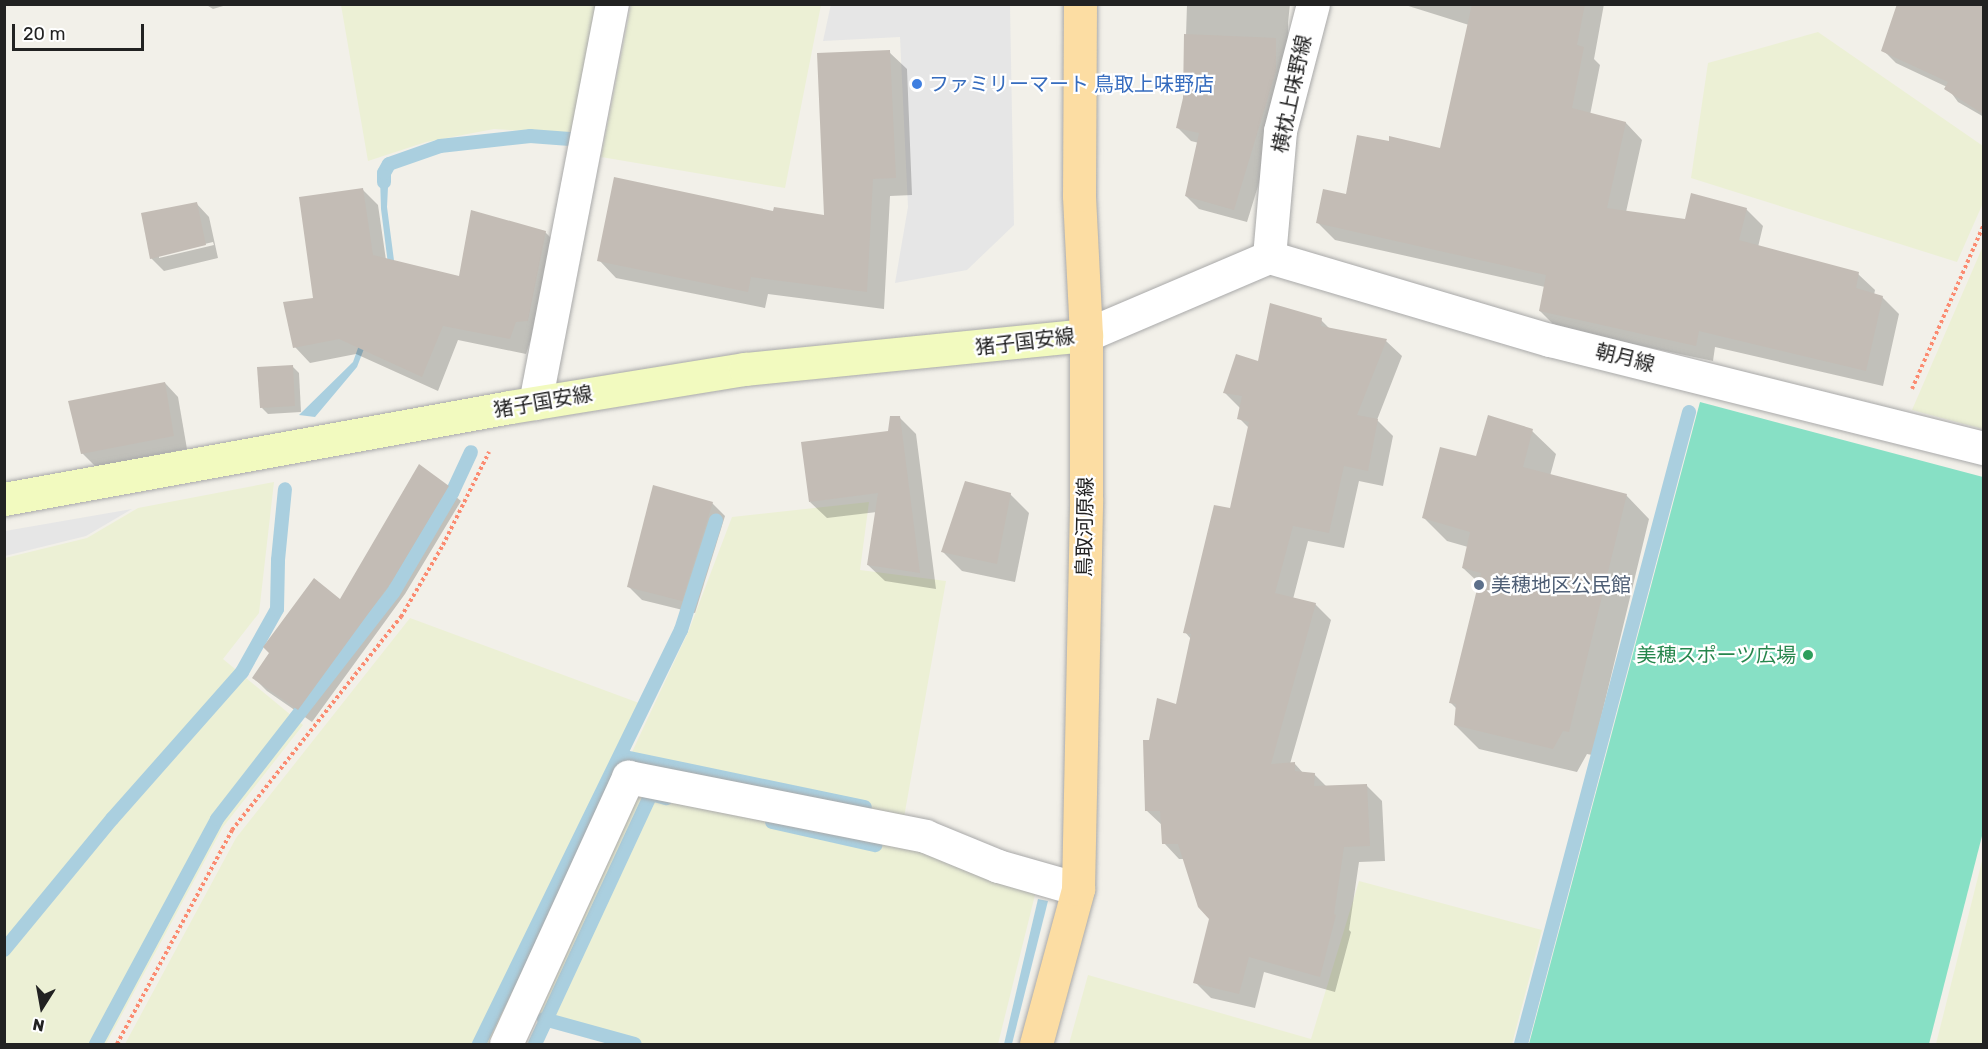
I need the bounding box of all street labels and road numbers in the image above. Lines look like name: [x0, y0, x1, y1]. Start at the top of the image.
street label: 横枕上味野線: [1268, 33, 1316, 155]
street label: 猪子国安線: [974, 324, 1076, 360]
street label: 朝月線: [1593, 339, 1657, 377]
street label: 猪子国安線: [492, 381, 594, 423]
street label: 鳥取河原線: [1072, 477, 1098, 577]

